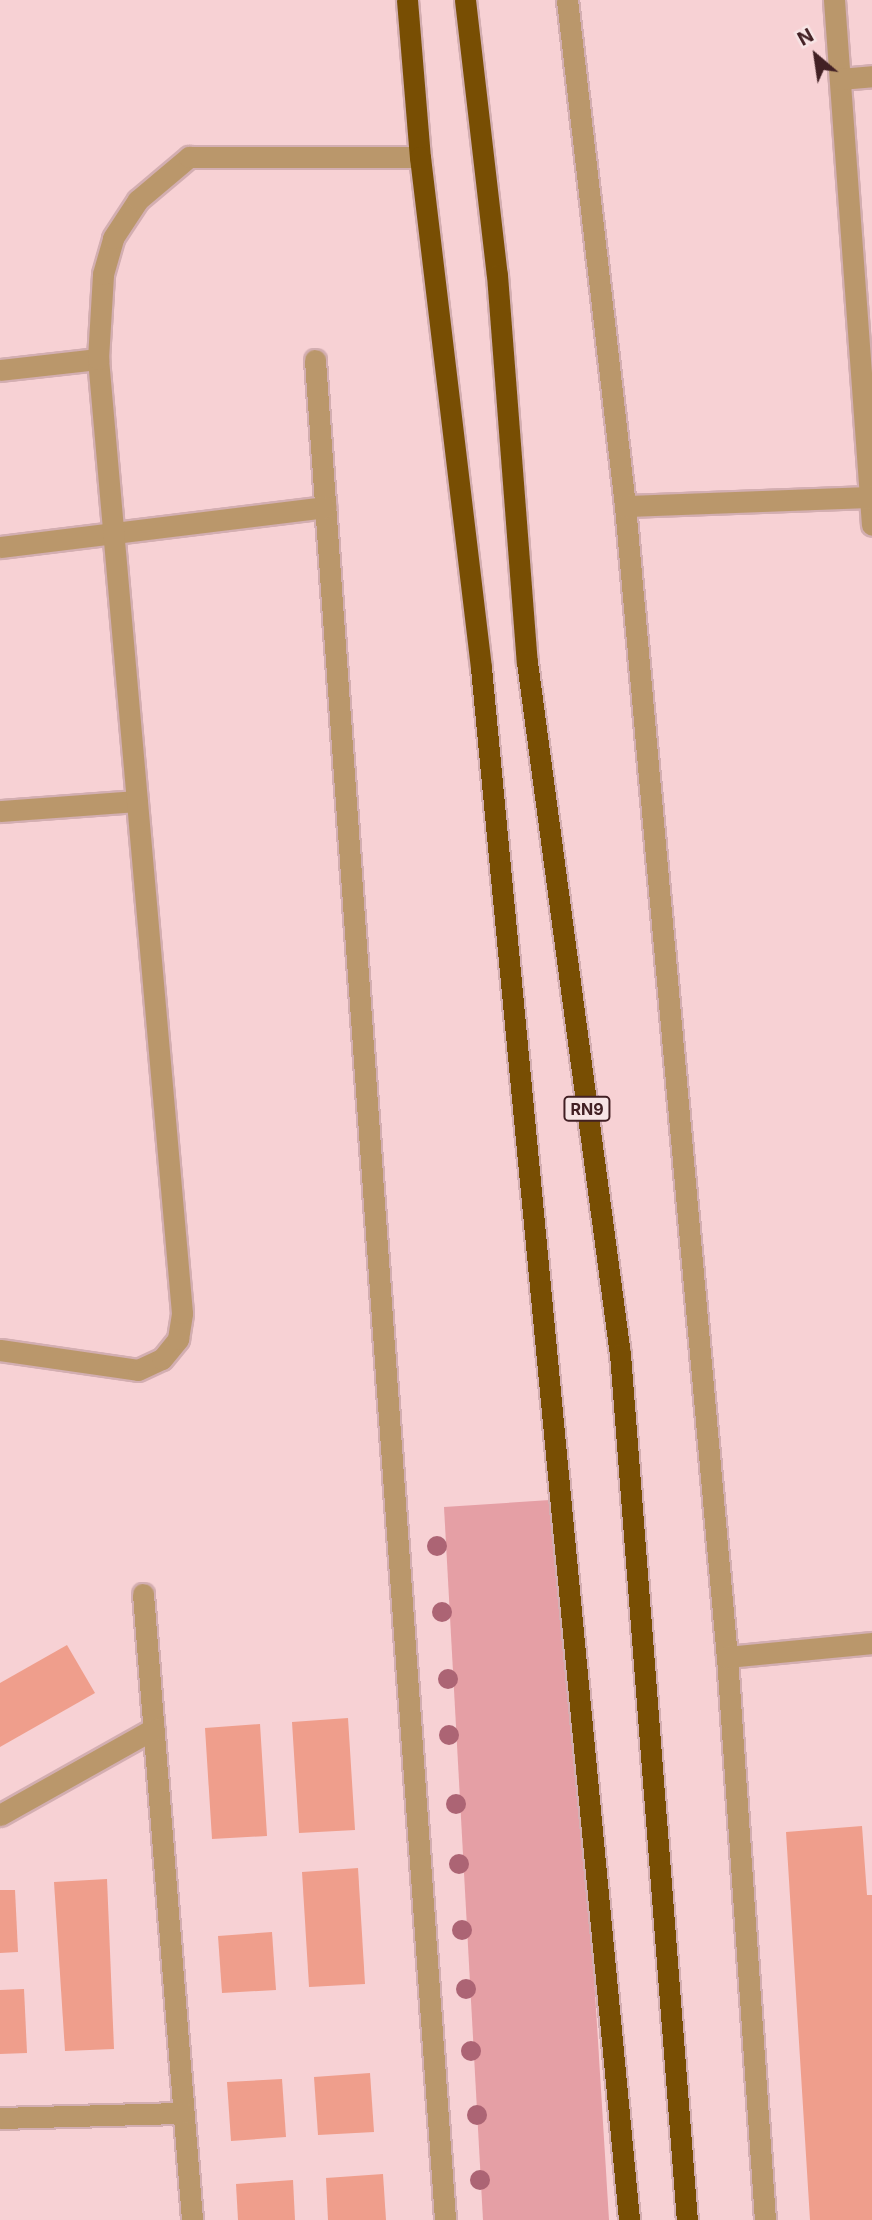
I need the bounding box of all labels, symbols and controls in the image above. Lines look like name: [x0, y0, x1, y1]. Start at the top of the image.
north arrow: [781, 21, 851, 91]
text: N: [794, 24, 817, 51]
road number: RN9: [562, 1096, 612, 1121]

